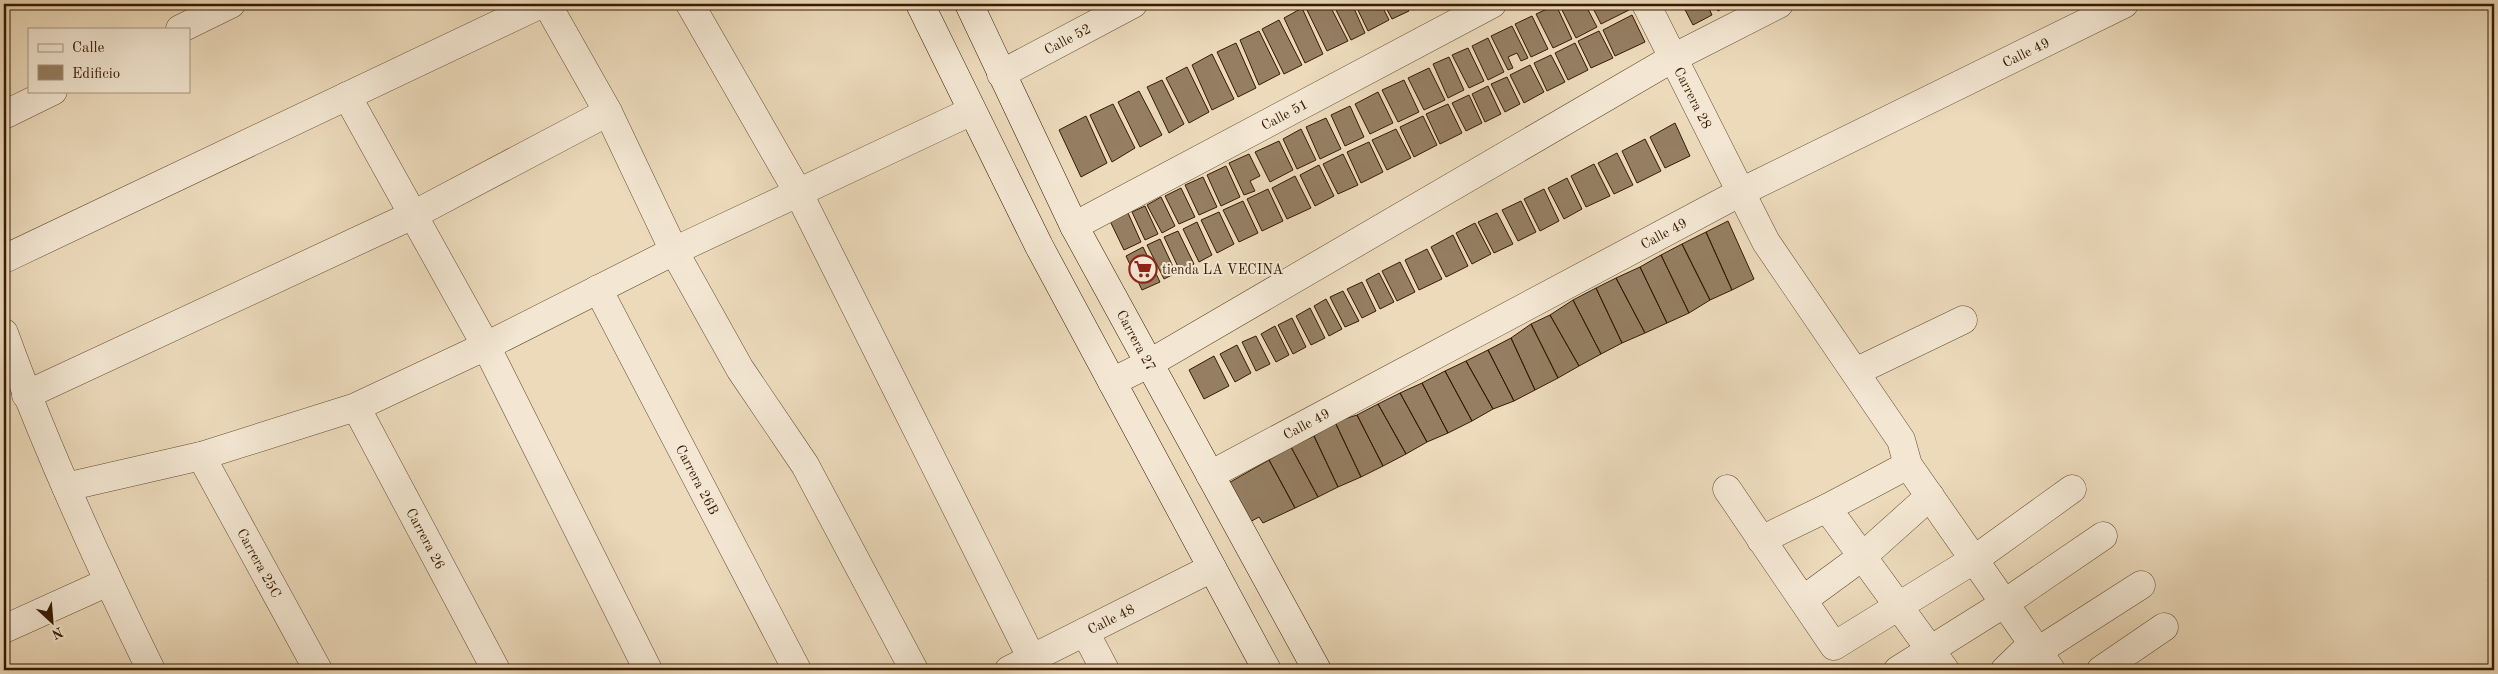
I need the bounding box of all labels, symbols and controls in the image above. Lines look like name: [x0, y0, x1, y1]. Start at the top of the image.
street label: Calle 52: [1042, 22, 1093, 58]
legend: [28, 28, 190, 92]
street label: Calle 49: [2001, 36, 2052, 70]
text: Calle: [72, 41, 105, 56]
street label: Carrera 28: [1671, 65, 1714, 131]
text: Edificio: [72, 67, 120, 82]
street label: Calle 51: [1259, 97, 1310, 133]
street label: Calle 49: [1638, 216, 1690, 252]
supermarket icon: tienda LA VECINA: [1128, 254, 1158, 284]
place label: tienda LA VECINA: [1162, 263, 1284, 277]
street label: Carrera 27: [1113, 308, 1158, 374]
street label: Calle 49: [1281, 407, 1332, 443]
street label: Carrera 26B: [673, 443, 721, 517]
street label: Carrera 26: [403, 506, 447, 572]
street label: Carrera 25C: [234, 527, 283, 600]
north arrow: [28, 596, 78, 646]
street label: Calle 48: [1086, 602, 1137, 637]
text: N: [49, 624, 65, 642]

